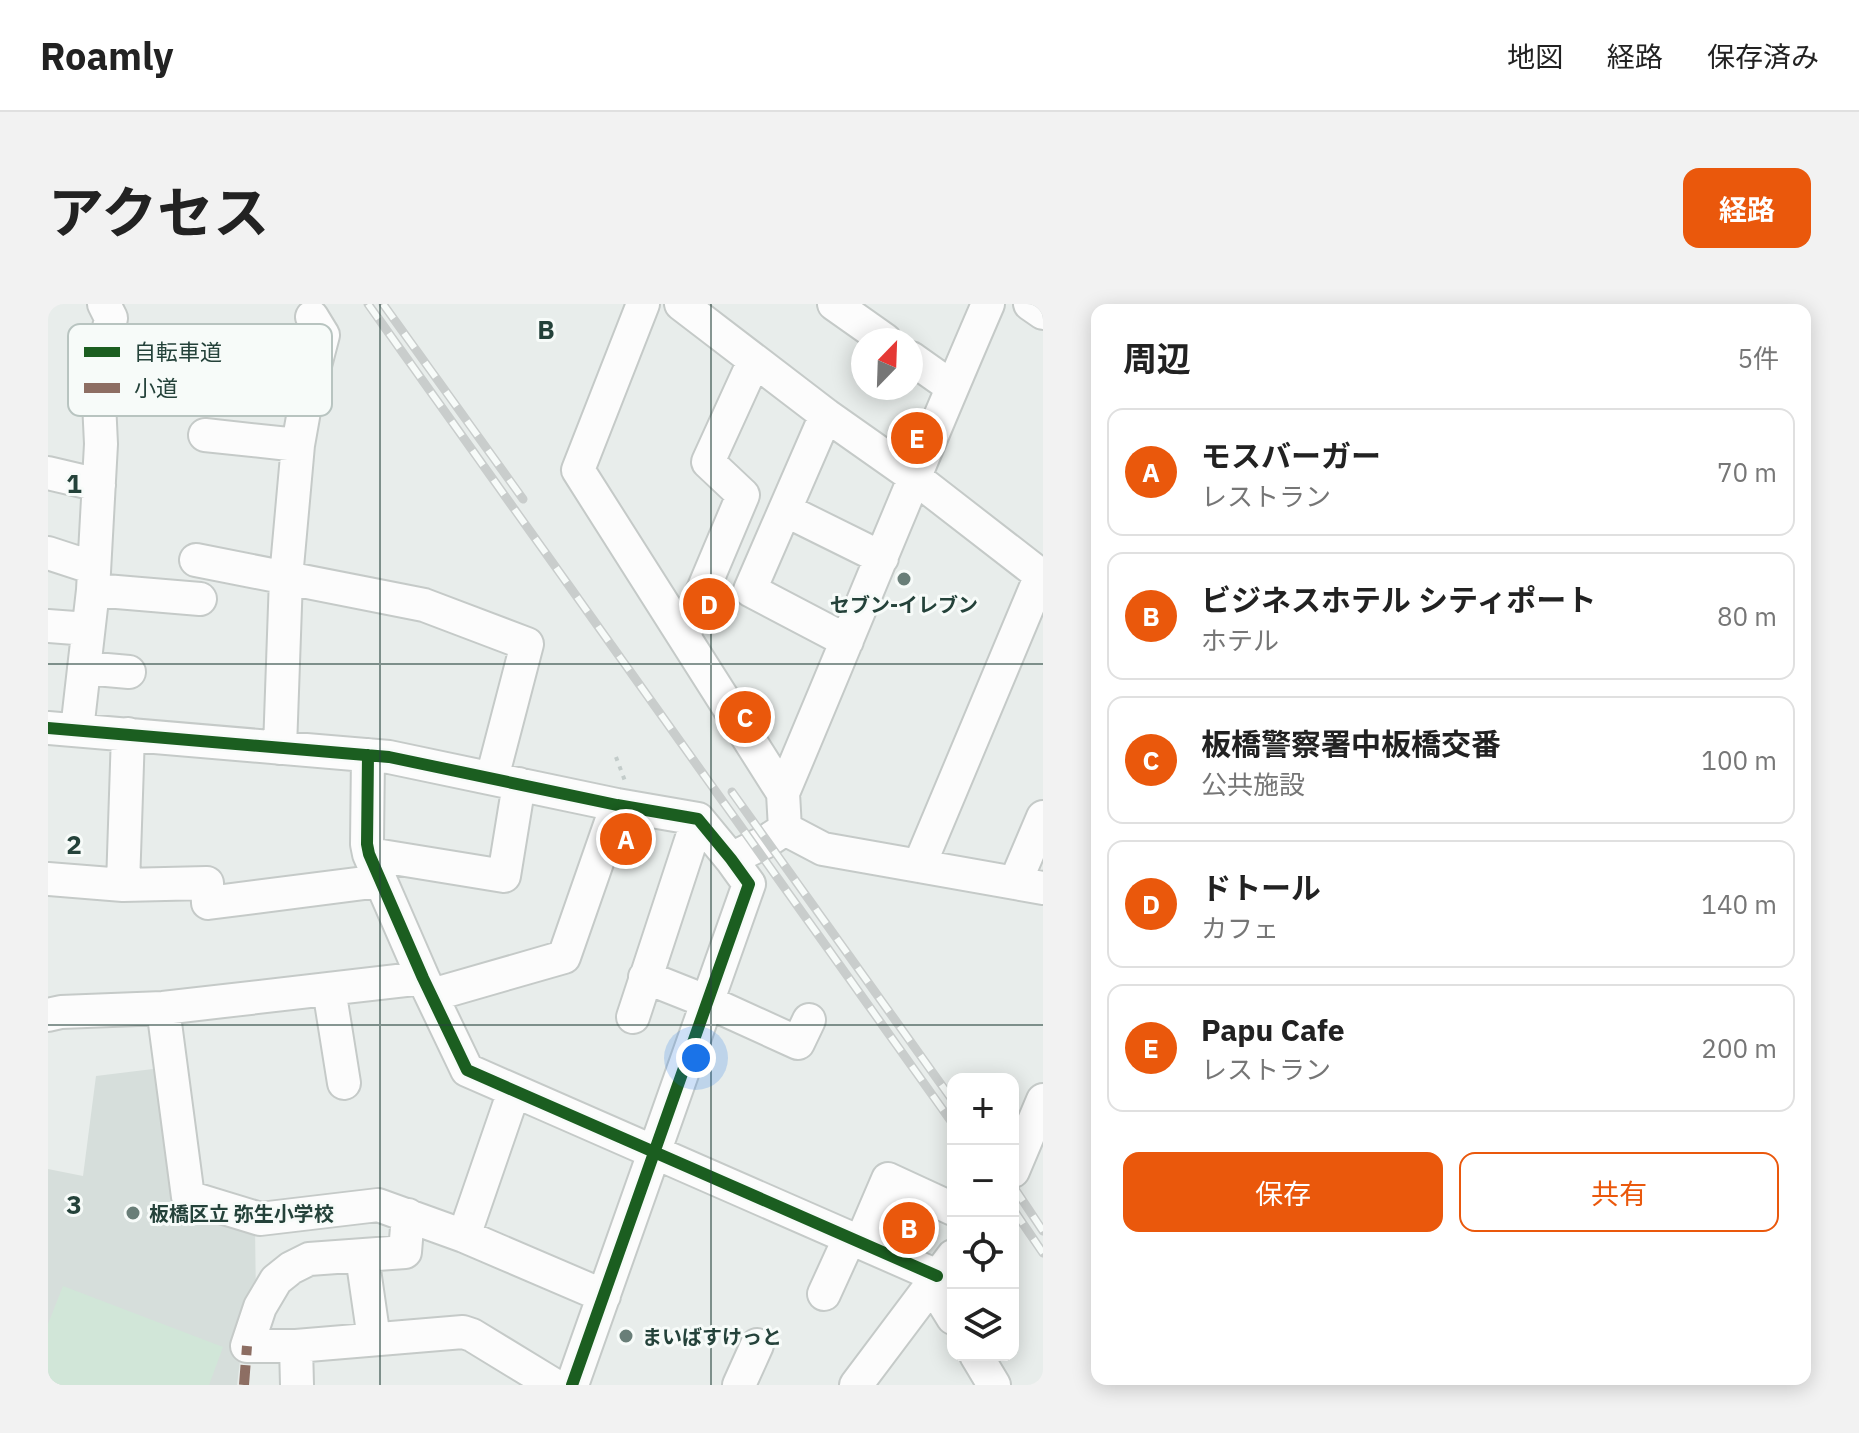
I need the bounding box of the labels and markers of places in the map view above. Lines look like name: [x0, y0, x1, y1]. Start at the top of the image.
pin: E: [891, 408, 943, 468]
marker: セブン-イレブン: [895, 570, 913, 588]
pin: D: [683, 574, 735, 634]
place label: セブン-イレブン: [830, 591, 978, 618]
pin: C: [719, 687, 771, 747]
pin: A: [600, 809, 652, 869]
pin: B: [883, 1198, 935, 1258]
place label: 板橋区立 弥生小学校: [149, 1200, 334, 1227]
marker: 板橋区立 弥生小学校: [124, 1204, 142, 1222]
place label: まいばすけっと: [642, 1323, 782, 1350]
marker: まいばすけっと: [617, 1327, 635, 1345]

